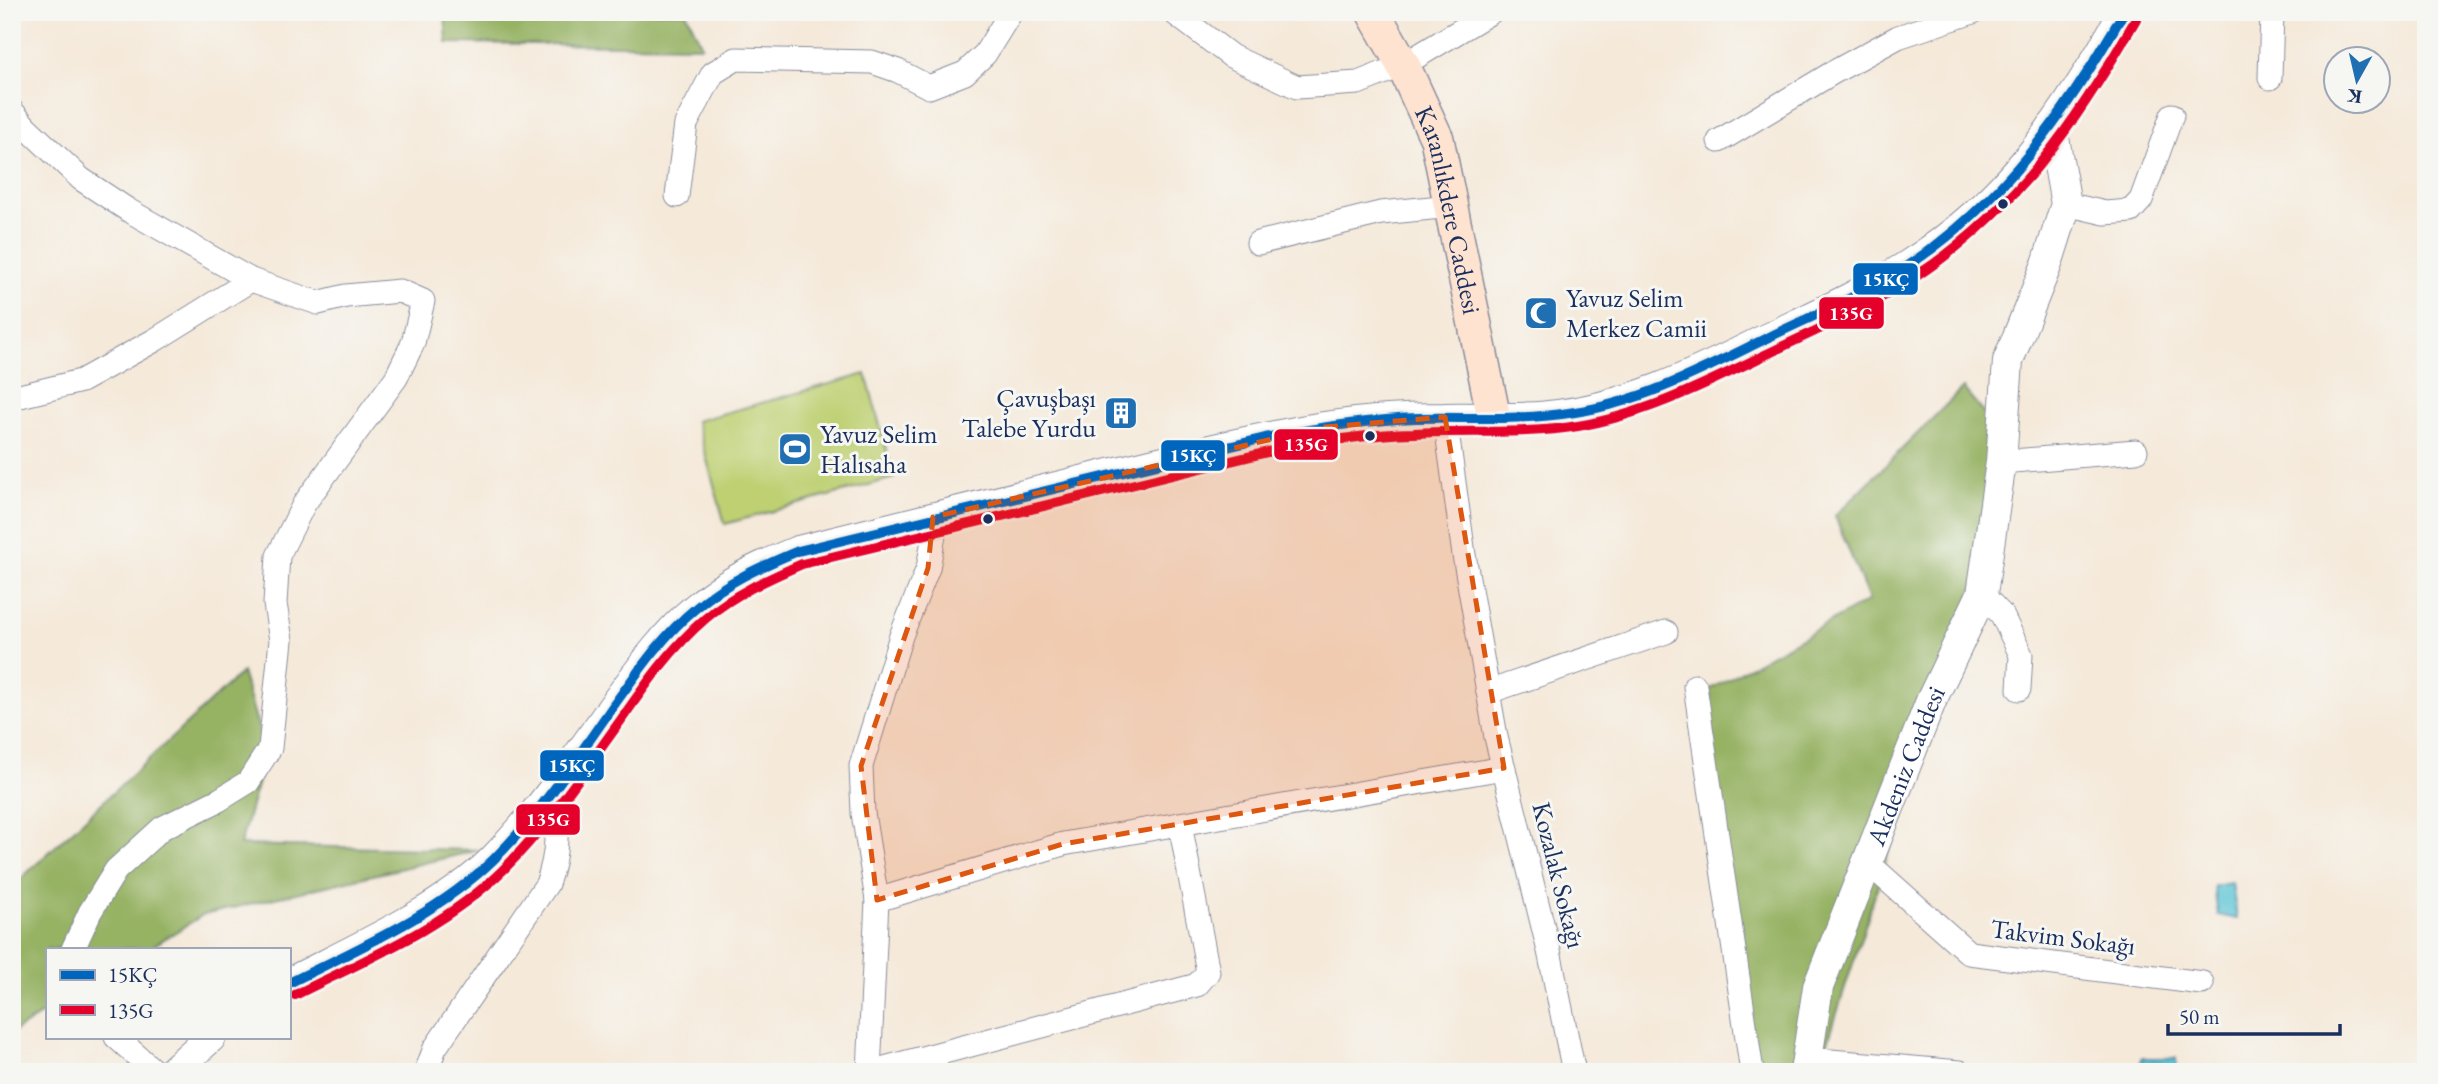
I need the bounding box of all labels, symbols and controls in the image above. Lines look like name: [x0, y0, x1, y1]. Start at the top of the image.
north arrow: [2322, 46, 2392, 116]
text: K: [2345, 83, 2364, 110]
street label: Karanlıkdere Caddesi: [1407, 100, 1489, 317]
unlabelled marker: [1996, 197, 2010, 211]
line badge: 15KÇ: [1852, 262, 1919, 296]
text: 15KÇ: [1862, 267, 1910, 292]
place label: Yavuz Selim Merkez Camii: [1566, 281, 1707, 345]
mosque icon: Yavuz Selim Merkez Camii: [1522, 294, 1560, 332]
line badge: 135G: [1818, 296, 1885, 330]
text: 135G: [1829, 301, 1873, 326]
place label: Çavuşbaşı Talebe Yurdu: [962, 381, 1096, 445]
building icon: Çavuşbaşı Talebe Yurdu: [1102, 394, 1140, 432]
place label: Yavuz Selim Halısaha: [820, 417, 937, 481]
line badge: 135G: [1273, 428, 1339, 461]
unlabelled marker: [1363, 429, 1377, 443]
sports icon: Yavuz Selim Halısaha: [776, 430, 814, 468]
text: 135G: [1284, 432, 1328, 457]
line badge: 15KÇ: [1160, 439, 1226, 472]
text: 15KÇ: [1169, 443, 1217, 468]
unlabelled marker: [981, 512, 995, 526]
street label: Akdeniz Caddesi: [1858, 680, 1953, 851]
line badge: 15KÇ: [539, 749, 605, 782]
text: 15KÇ: [548, 753, 596, 778]
street label: Kozalak Sokağı: [1524, 799, 1594, 951]
line badge: 135G: [515, 803, 581, 836]
text: 135G: [526, 807, 570, 832]
street label: Takvim Sokağı: [1989, 911, 2137, 963]
legend: [46, 948, 290, 1038]
text: 15KÇ: [108, 961, 157, 988]
scale bar: [2168, 993, 2340, 1037]
text: 135G: [108, 997, 154, 1024]
text: 50 m: [2179, 1003, 2220, 1030]

